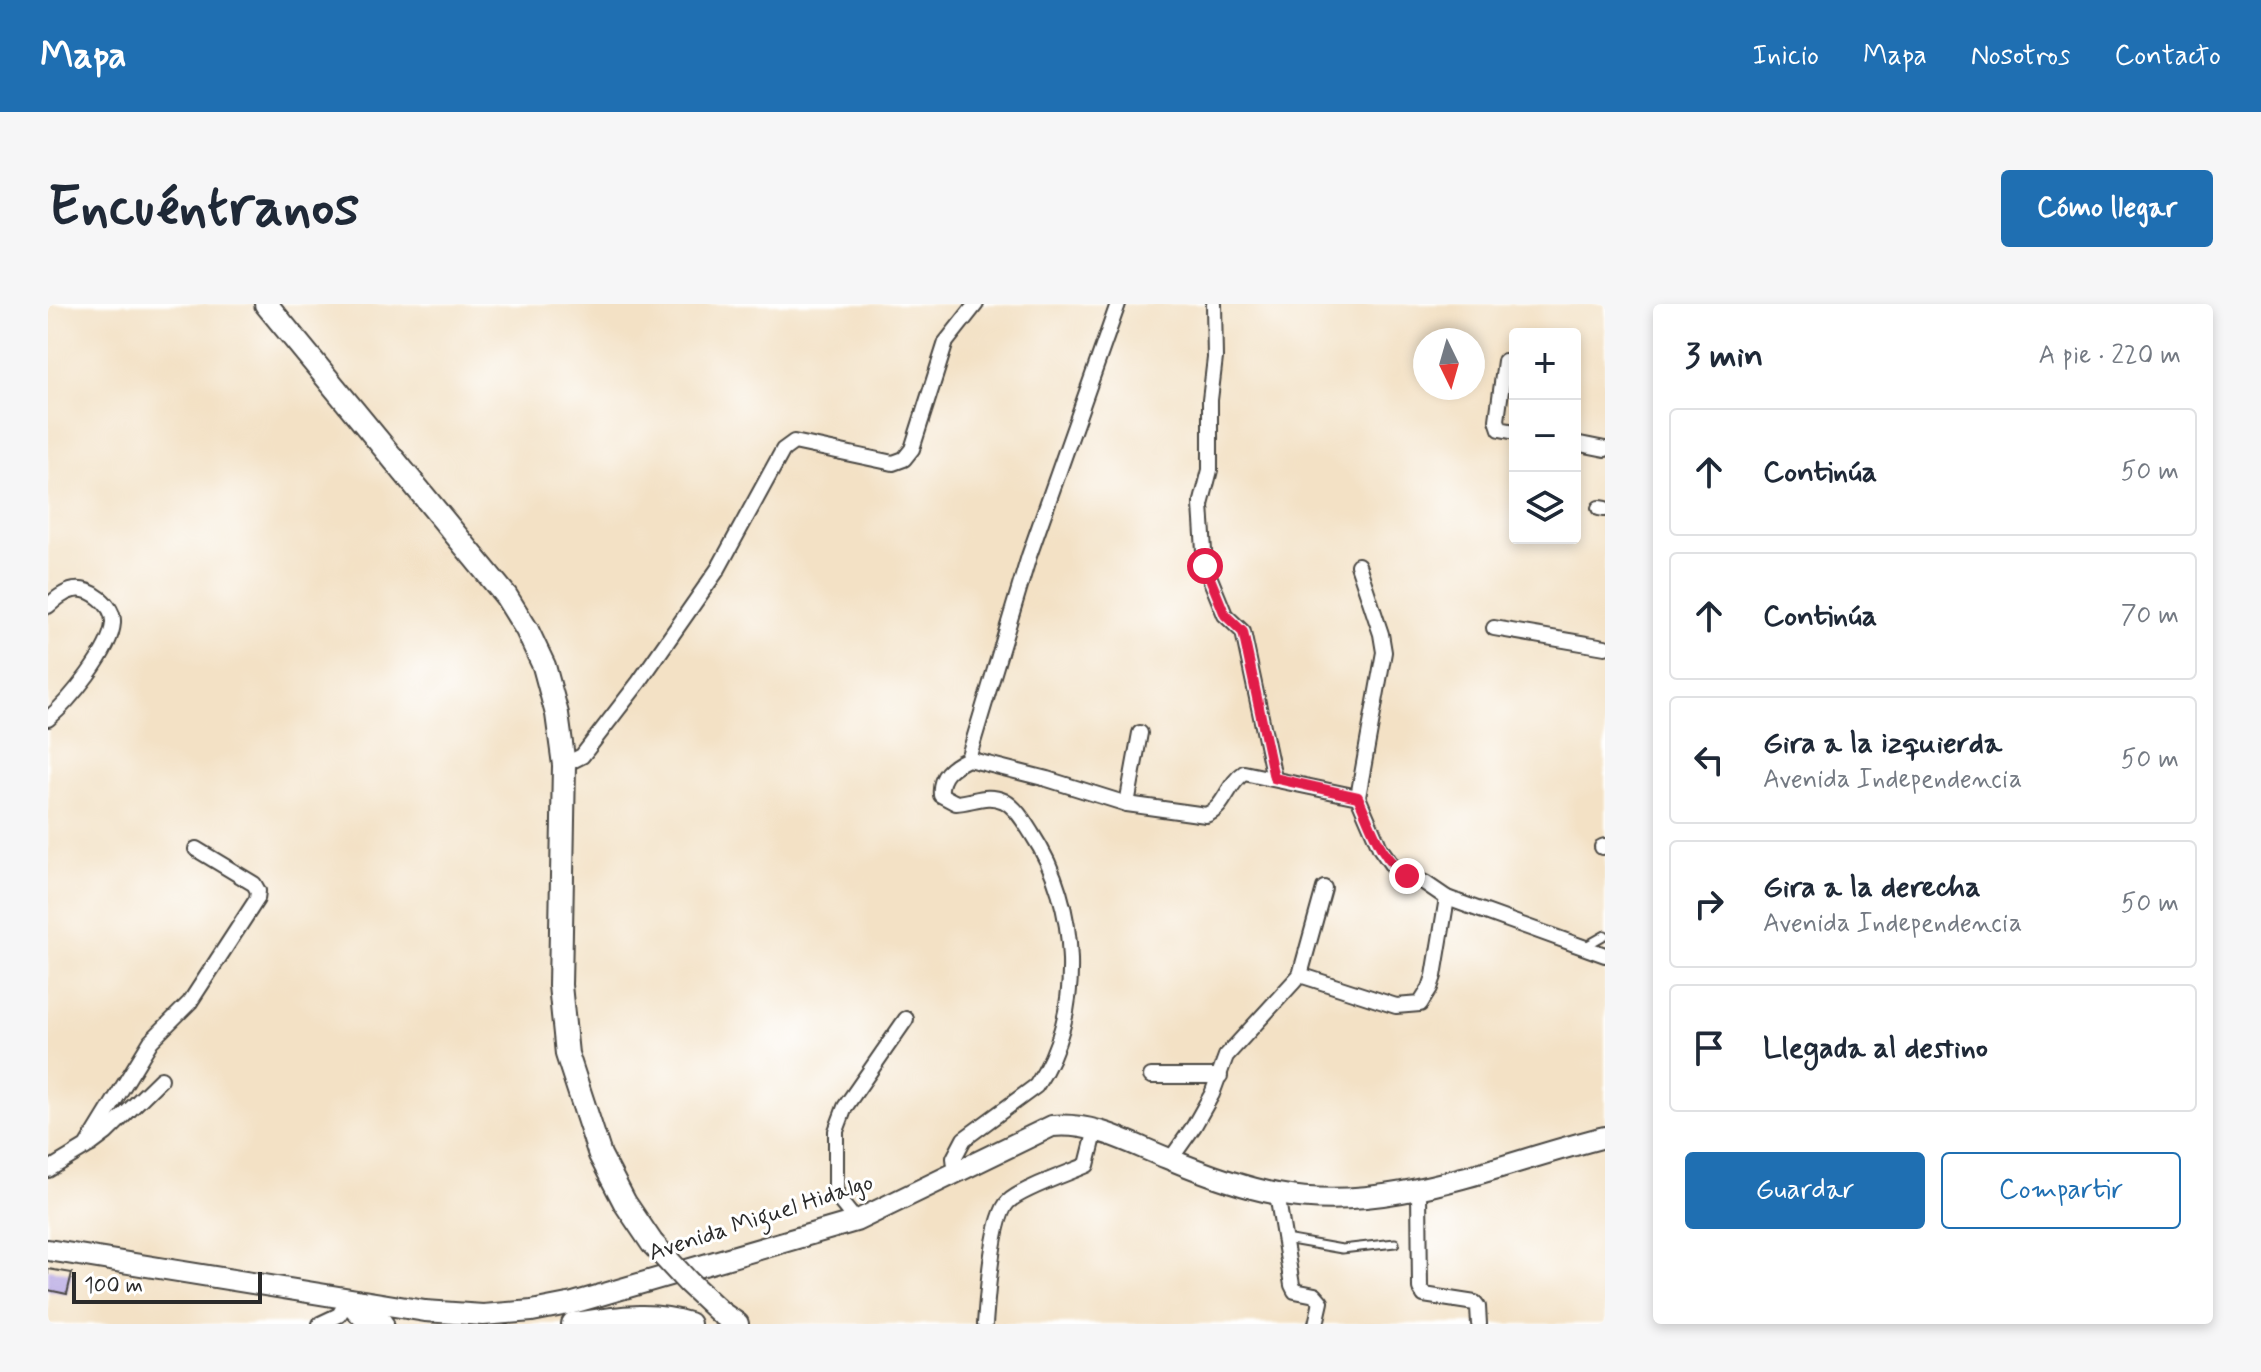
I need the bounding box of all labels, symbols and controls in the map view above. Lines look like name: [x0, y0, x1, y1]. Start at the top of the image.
text: Mapa: [40, 32, 127, 81]
text: Inicio: [1752, 38, 1819, 75]
text: Mapa: [1863, 38, 1927, 75]
text: Nosotros: [1971, 38, 2070, 75]
text: Contacto: [2114, 38, 2221, 75]
button: Cómo llegar: [2001, 170, 2213, 247]
text: Encuéntranos: [48, 172, 359, 245]
north arrow: [1413, 328, 1485, 400]
map controls: [1509, 328, 1581, 544]
button: +: [1509, 328, 1581, 400]
text: 3 min: [1685, 334, 1763, 379]
text: A pie · 220 m: [2038, 339, 2181, 373]
button: −: [1509, 400, 1581, 472]
icon: ahead: [1687, 450, 1731, 494]
text: Continúa: [1763, 453, 1877, 492]
text: 50 m: [2121, 455, 2179, 489]
button: layers: [1509, 472, 1581, 544]
route start: [1187, 548, 1223, 584]
icon: ahead: [1687, 594, 1731, 638]
text: Continúa: [1763, 597, 1877, 636]
text: 70 m: [2121, 599, 2179, 633]
text: Gira a la izquierda: [1763, 724, 2002, 763]
icon: left: [1687, 738, 1731, 782]
text: 50 m: [2121, 743, 2179, 777]
text: Avenida Independencia: [1763, 763, 2022, 797]
route end: [1389, 858, 1425, 894]
text: Gira a la derecha: [1763, 868, 1981, 907]
icon: right: [1687, 882, 1731, 926]
text: 50 m: [2121, 887, 2179, 921]
text: Avenida Independencia: [1763, 907, 2022, 941]
icon: arrive: [1687, 1026, 1731, 1070]
text: Llegada al destino: [1763, 1029, 1988, 1068]
button: Guardar: [1685, 1152, 1925, 1229]
button: Compartir: [1941, 1152, 2181, 1229]
street label: Avenida Miguel Hidalgo: [645, 1167, 878, 1272]
scale bar: [72, 1268, 262, 1304]
text: 100 m: [84, 1272, 143, 1300]

